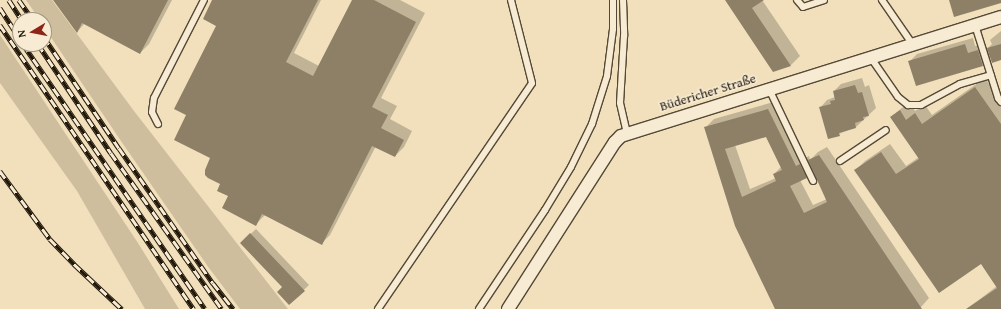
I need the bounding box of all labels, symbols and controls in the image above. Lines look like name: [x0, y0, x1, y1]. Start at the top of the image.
north arrow: [12, 12, 52, 52]
text: N: [13, 29, 30, 39]
street label: Büdericher Straße: [658, 71, 758, 115]

